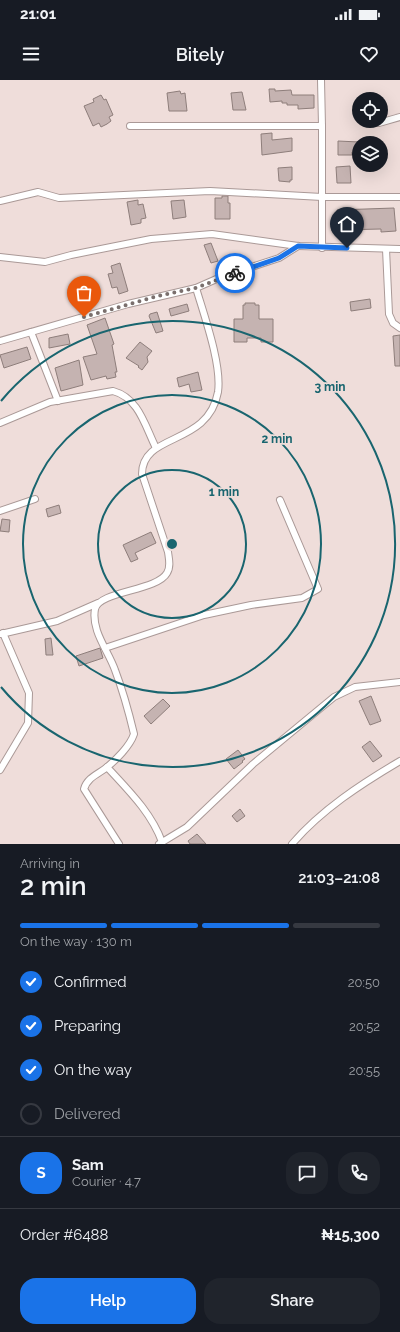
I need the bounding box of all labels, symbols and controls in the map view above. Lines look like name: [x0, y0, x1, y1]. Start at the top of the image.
text: 21:01: [20, 5, 56, 23]
icon: menu: [20, 43, 42, 65]
icon: heart: [358, 43, 380, 65]
text: Bitely: [176, 44, 224, 65]
map controls: [352, 92, 388, 172]
button: locate: [352, 92, 388, 128]
button: layers: [352, 136, 388, 172]
pin: [330, 207, 364, 248]
icon: home: [336, 213, 358, 235]
courier: [215, 253, 255, 293]
icon: bike: [224, 262, 246, 284]
pin: [67, 276, 101, 317]
icon: bag: [73, 282, 95, 304]
text: 3 min: [314, 380, 346, 394]
text: 2 min: [261, 432, 293, 446]
text: 1 min: [209, 485, 239, 499]
centre of rings: [165, 537, 179, 551]
text: Arriving in: [20, 856, 80, 871]
text: 21:03–21:08: [298, 869, 380, 887]
text: 2 min: [20, 871, 87, 901]
text: On the way · 130 m: [20, 934, 132, 949]
icon: check: [20, 971, 42, 993]
text: Confirmed: [54, 973, 127, 991]
text: 20:50: [348, 975, 380, 990]
icon: check: [20, 1015, 42, 1037]
text: Preparing: [54, 1017, 121, 1035]
text: 20:52: [349, 1019, 380, 1034]
icon: check: [20, 1059, 42, 1081]
text: On the way: [54, 1061, 132, 1079]
text: 20:55: [349, 1063, 380, 1078]
text: Delivered: [54, 1105, 121, 1123]
button: chat: [286, 1152, 328, 1194]
button: phone: [338, 1152, 380, 1194]
text: Sam: [72, 1156, 104, 1174]
text: S: [36, 1164, 46, 1182]
text: Courier · 4.7: [72, 1174, 141, 1189]
text: Order #6488: [20, 1226, 108, 1244]
text: ₦15,300: [321, 1226, 380, 1244]
button: Help: [20, 1278, 196, 1324]
button: Share: [204, 1278, 380, 1324]

